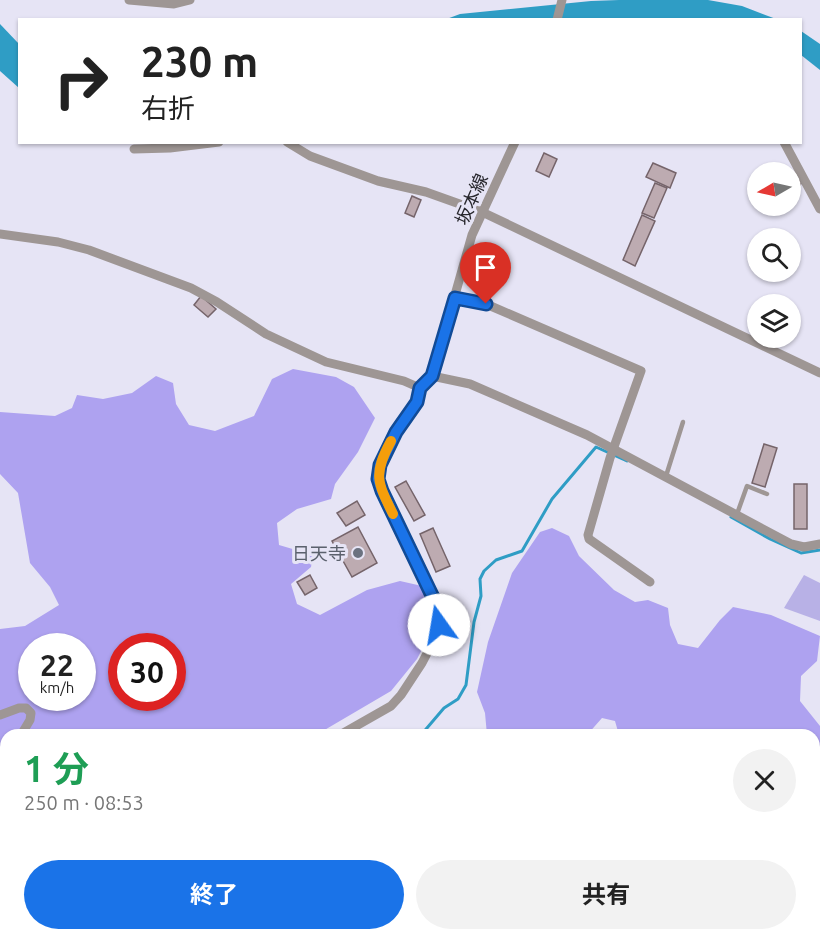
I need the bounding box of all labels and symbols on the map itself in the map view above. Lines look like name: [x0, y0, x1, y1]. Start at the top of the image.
north arrow: [747, 162, 801, 216]
street label: 坂本線: [451, 170, 491, 228]
pin: [460, 242, 511, 304]
place label: 日天寺: [292, 543, 346, 563]
marker: 日天寺: [351, 546, 365, 560]
position arrow: [407, 593, 471, 657]
speed limit sign: 30: [108, 633, 186, 711]

